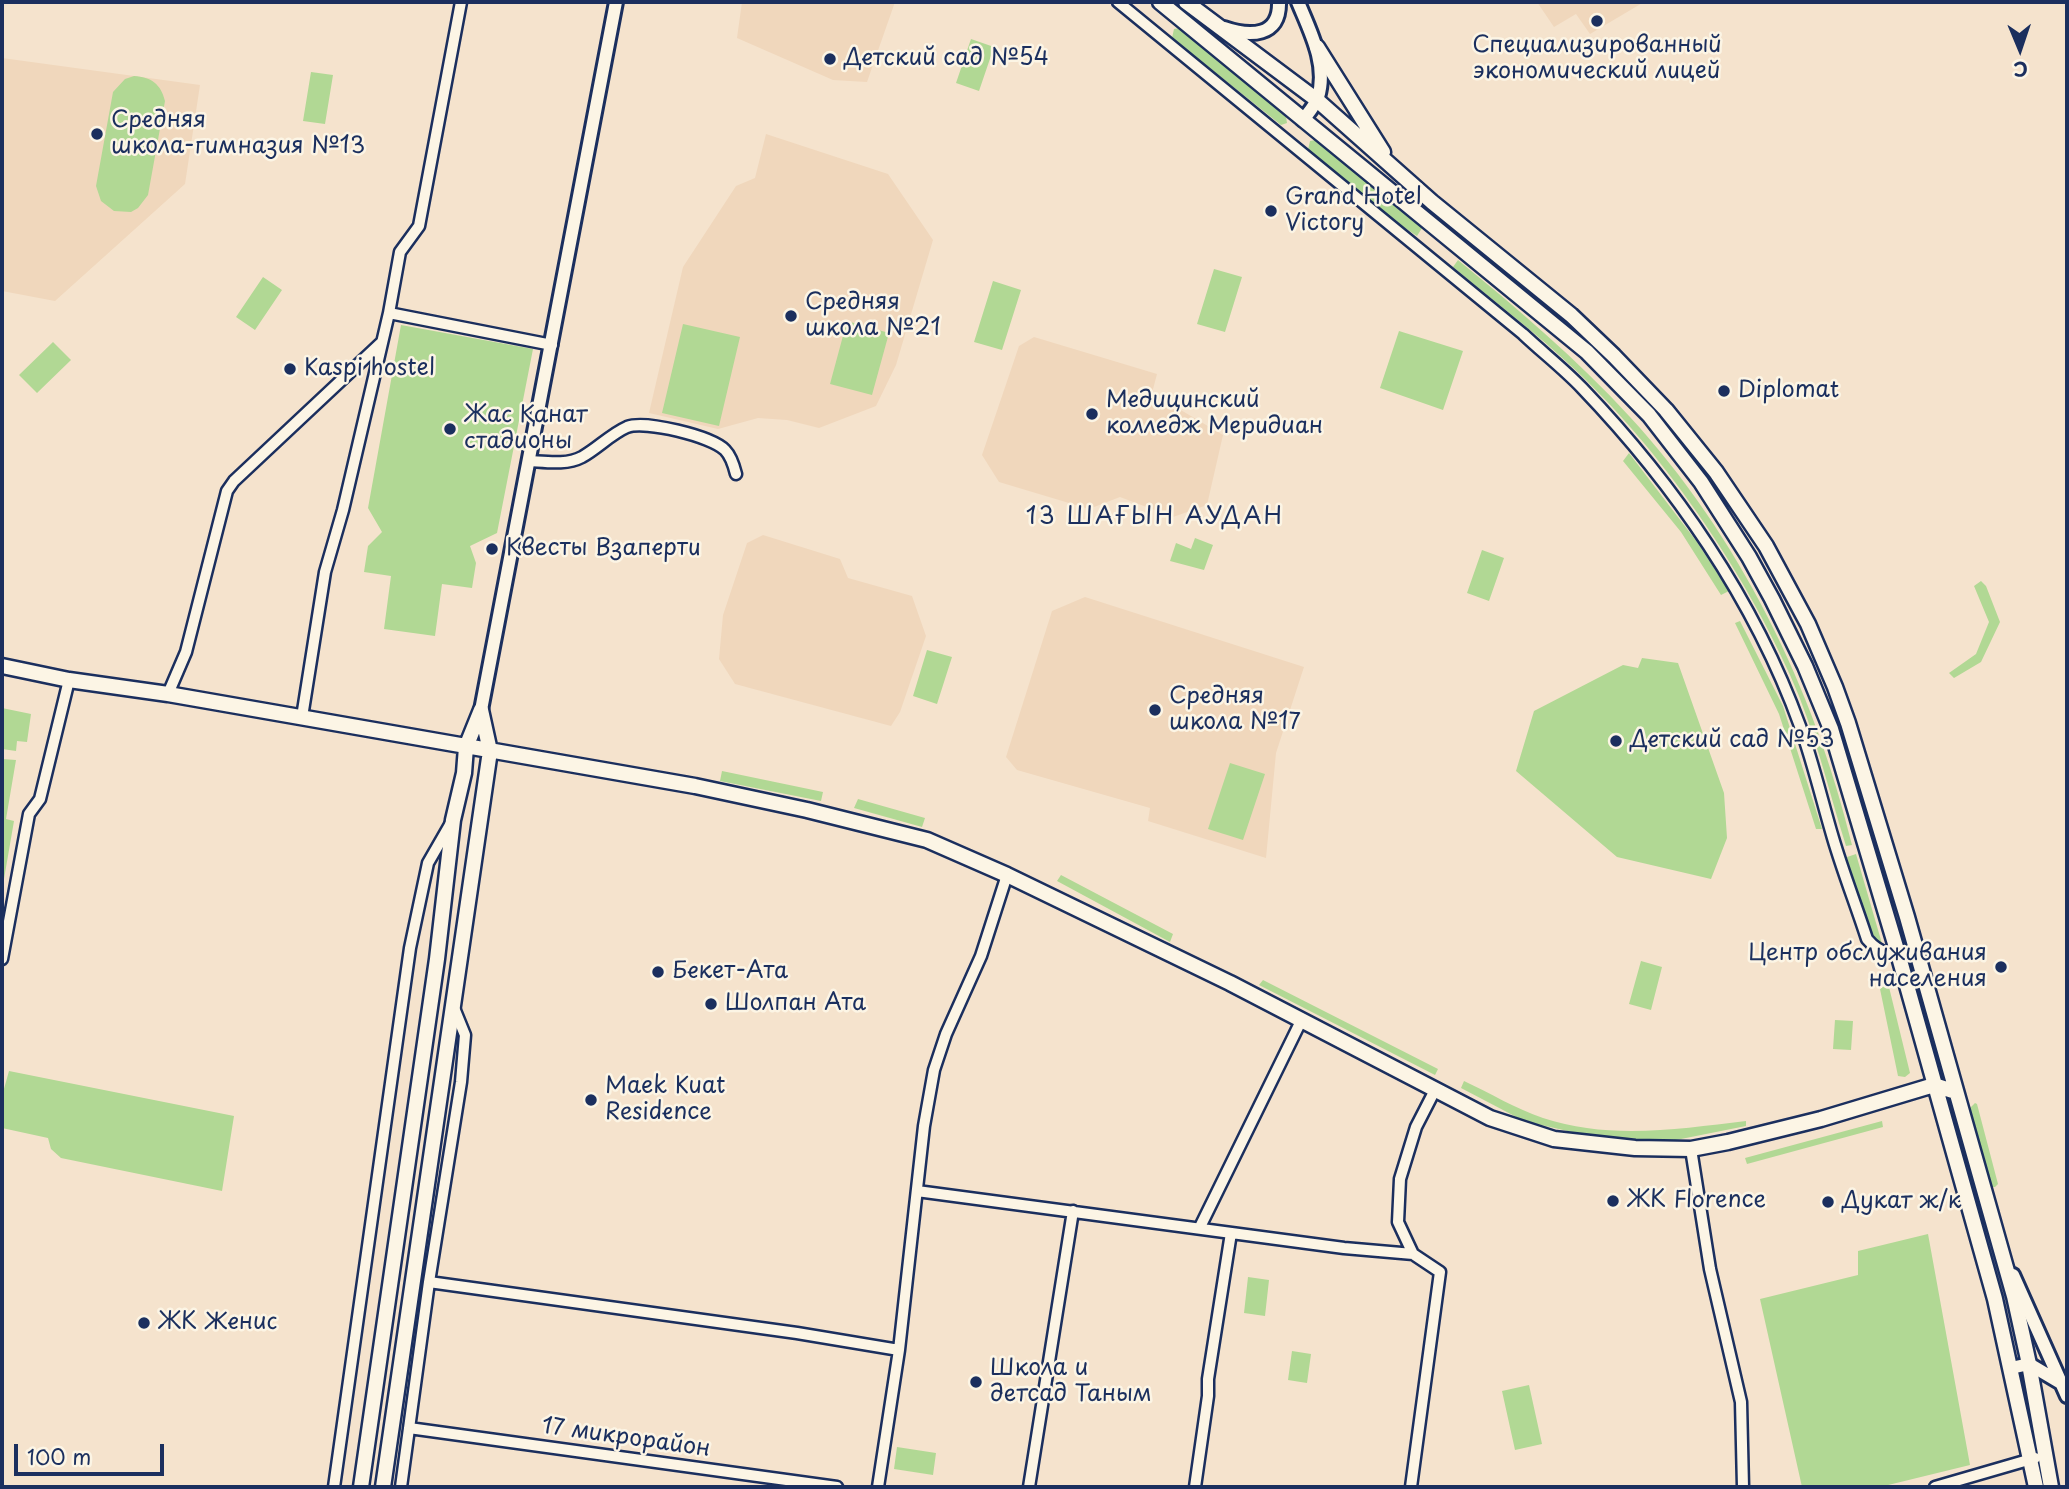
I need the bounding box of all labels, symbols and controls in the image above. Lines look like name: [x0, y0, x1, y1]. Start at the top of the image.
marker: Специализированный экономический лицей: [1589, 13, 1605, 29]
north arrow: [1985, 14, 2055, 84]
place label: Специализированный экономический лицей: [1472, 32, 1722, 86]
place label: Детский сад №54: [844, 45, 1049, 73]
marker: Детский сад №54: [822, 51, 838, 67]
text: С: [2013, 56, 2028, 84]
place label: Средняя школа-гимназия №13: [111, 107, 365, 161]
marker: Средняя школа-гимназия №13: [89, 126, 105, 142]
place label: Grand Hotel Victory: [1285, 184, 1422, 238]
marker: Grand Hotel Victory: [1263, 203, 1279, 219]
place label: Средняя школа №21: [805, 289, 941, 343]
marker: Средняя школа №21: [783, 308, 799, 324]
place label: Kaspi hostel: [304, 355, 435, 383]
marker: Kaspi hostel: [282, 361, 298, 377]
place label: Diplomat: [1738, 377, 1839, 405]
marker: Diplomat: [1716, 383, 1732, 399]
place label: Медицинский колледж Меридиан: [1106, 387, 1323, 441]
place label: Жас Қанат стадионы: [464, 402, 587, 456]
marker: Медицинский колледж Меридиан: [1084, 406, 1100, 422]
marker: Жас Қанат стадионы: [442, 421, 458, 437]
district label: 13 ШАҒЫН АУДАН: [1028, 503, 1282, 531]
place label: Квесты Взаперти: [506, 535, 701, 563]
marker: Квесты Взаперти: [484, 541, 500, 557]
place label: Средняя школа №17: [1169, 683, 1301, 737]
marker: Средняя школа №17: [1147, 702, 1163, 718]
place label: Детский сад №53: [1630, 727, 1834, 755]
marker: Детский сад №53: [1608, 733, 1624, 749]
place label: Центр обслуживания населения: [1748, 940, 1987, 994]
place label: Бекет-Ата: [672, 958, 788, 986]
marker: Центр обслуживания населения: [1993, 959, 2009, 975]
marker: Бекет-Ата: [650, 964, 666, 980]
place label: Шолпан Ата: [725, 990, 866, 1018]
marker: Шолпан Ата: [703, 996, 719, 1012]
place label: Maek Kuat Residence: [605, 1073, 725, 1127]
marker: Maek Kuat Residence: [583, 1092, 599, 1108]
place label: ЖК Florence: [1627, 1187, 1766, 1215]
place label: Дукат ж/к: [1842, 1188, 1962, 1216]
marker: ЖК Florence: [1605, 1193, 1621, 1209]
marker: Дукат ж/к: [1820, 1194, 1836, 1210]
place label: ЖК Женис: [158, 1309, 277, 1337]
marker: ЖК Женис: [136, 1315, 152, 1331]
place label: Школа и детсад Таным: [990, 1355, 1152, 1409]
marker: Школа и детсад Таным: [968, 1374, 984, 1390]
street label: 17 микрорайон: [540, 1413, 712, 1463]
scale bar: [18, 1430, 168, 1474]
text: 100 m: [27, 1440, 91, 1472]

